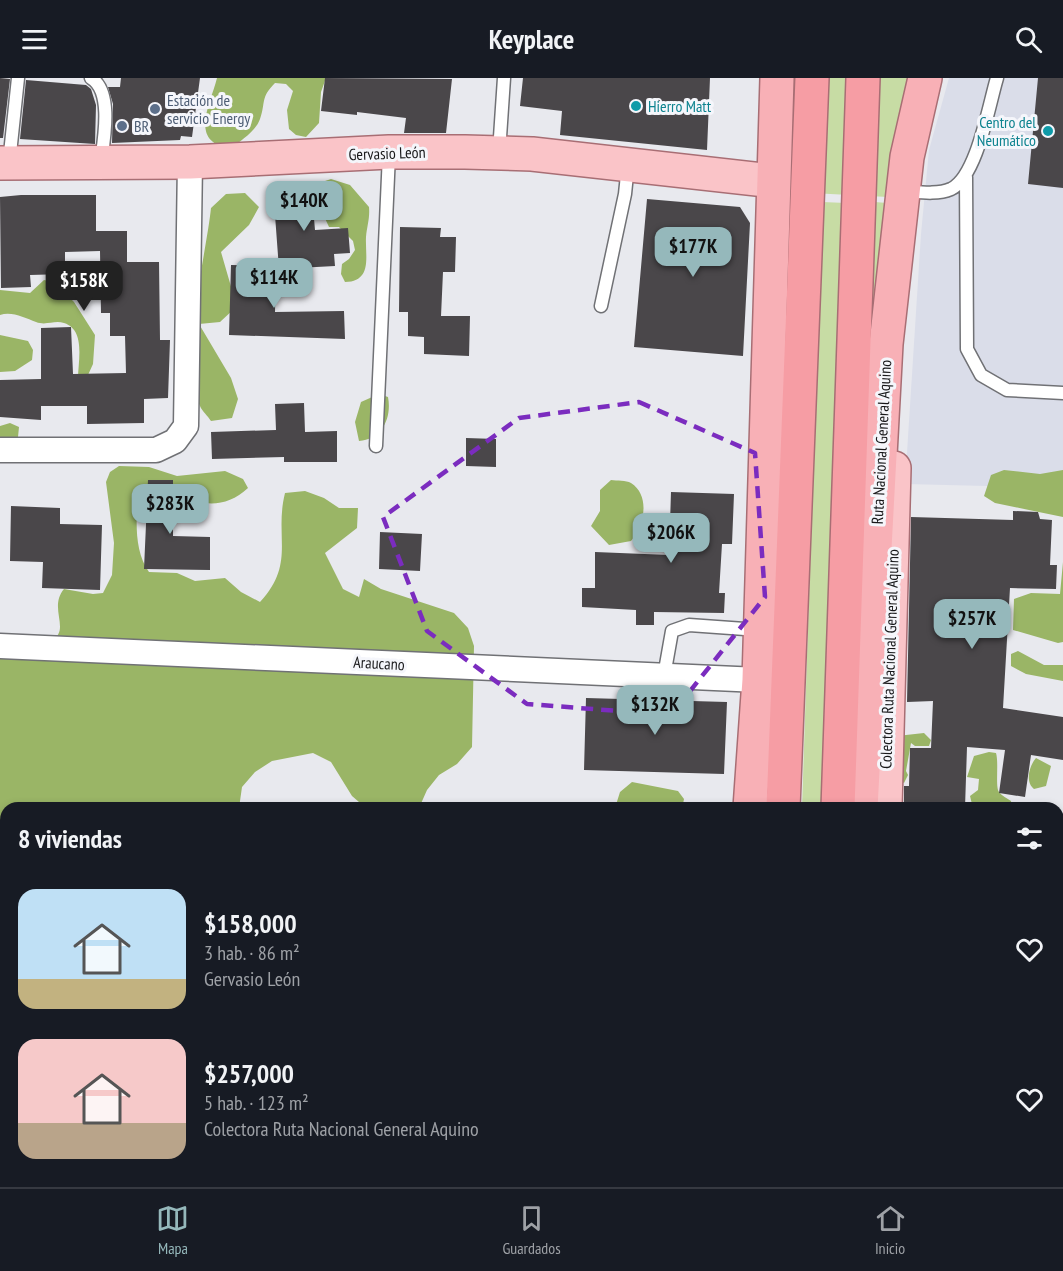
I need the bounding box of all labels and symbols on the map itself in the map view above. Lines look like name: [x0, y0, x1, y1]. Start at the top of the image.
place label: Estación de servicio Energy: [167, 90, 250, 128]
place label: Hierro Matt: [648, 96, 712, 116]
marker: Hierro Matt: [629, 99, 643, 113]
marker: Estación de servicio Energy: [148, 102, 162, 116]
place label: Centro del Neumático: [977, 112, 1036, 150]
place label: BR: [134, 116, 150, 136]
marker: BR: [115, 119, 129, 133]
marker: Centro del Neumático: [1041, 124, 1055, 138]
street label: Gervasio León: [348, 142, 426, 164]
pin: $140K: [262, 181, 346, 232]
pin: $177K: [651, 227, 735, 278]
pin: $114K: [232, 258, 316, 309]
pin: $158K: [42, 261, 126, 312]
street label: Ruta Nacional General Aquino: [867, 359, 895, 525]
pin: $283K: [128, 484, 212, 535]
pin: $206K: [629, 513, 713, 564]
street label: Colectora Ruta Nacional General Aquino: [875, 549, 903, 769]
pin: $257K: [930, 599, 1014, 650]
street label: Araucano: [353, 652, 405, 674]
pin: $132K: [613, 685, 697, 736]

